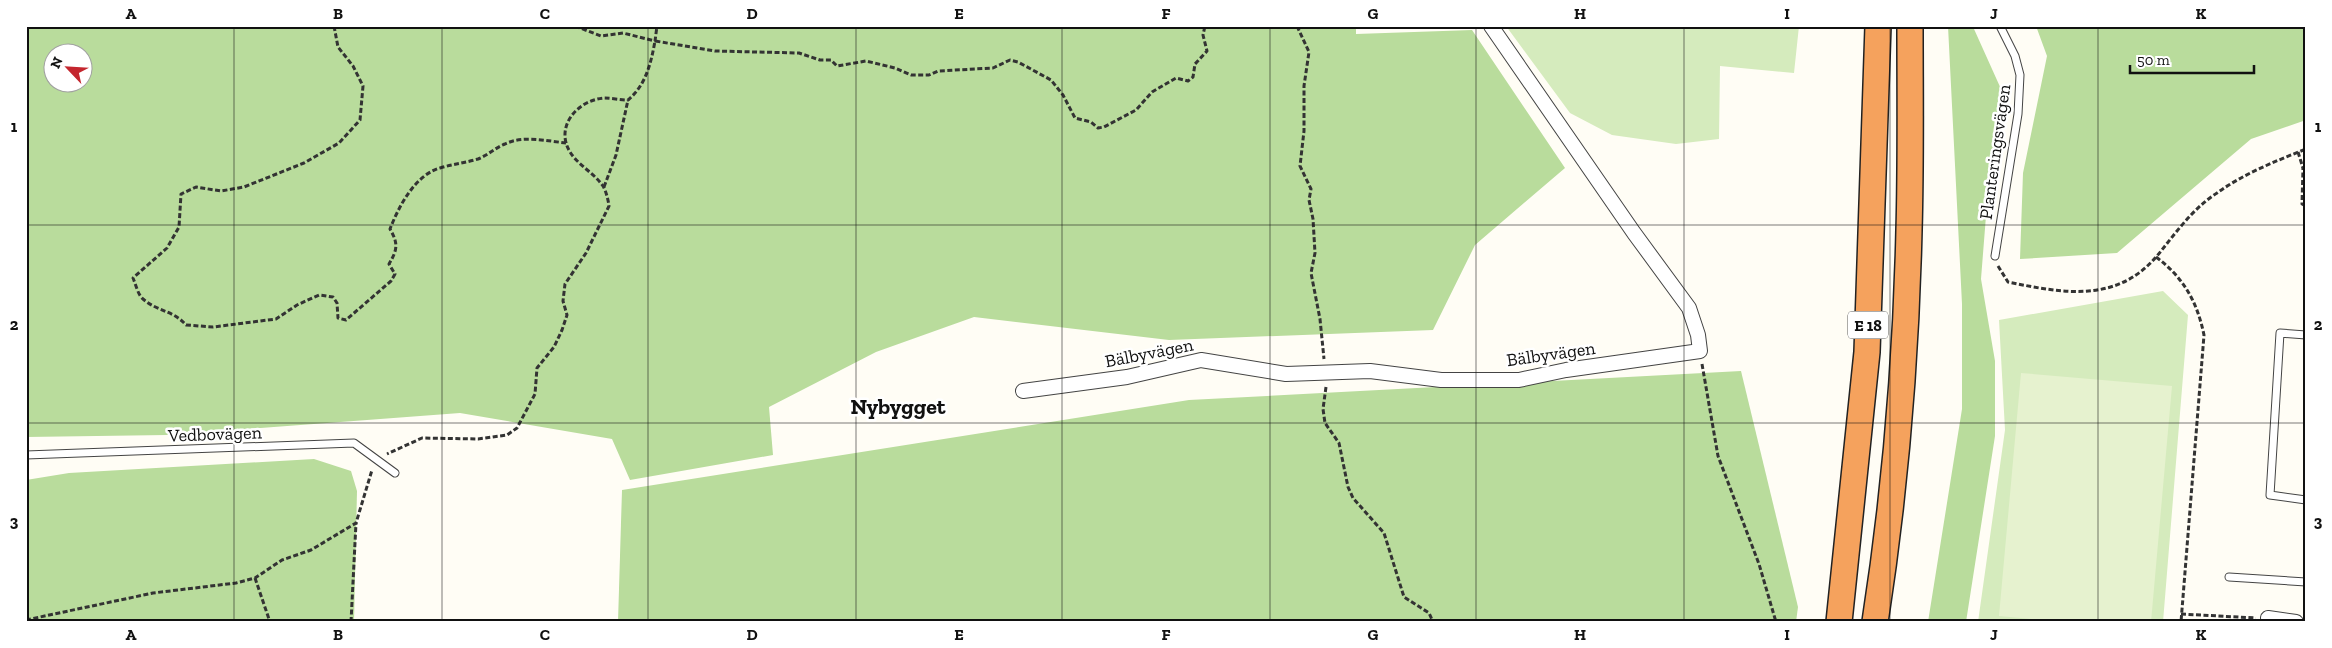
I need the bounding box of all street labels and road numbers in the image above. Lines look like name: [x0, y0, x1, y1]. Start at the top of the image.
street label: Planteringsvägen: [1975, 82, 2015, 221]
road number: E 18: [1848, 312, 1888, 338]
street label: Bälbyvägen: [1103, 334, 1196, 372]
street label: Bälbyvägen: [1505, 337, 1597, 371]
street label: Vedbovägen: [167, 421, 263, 447]

